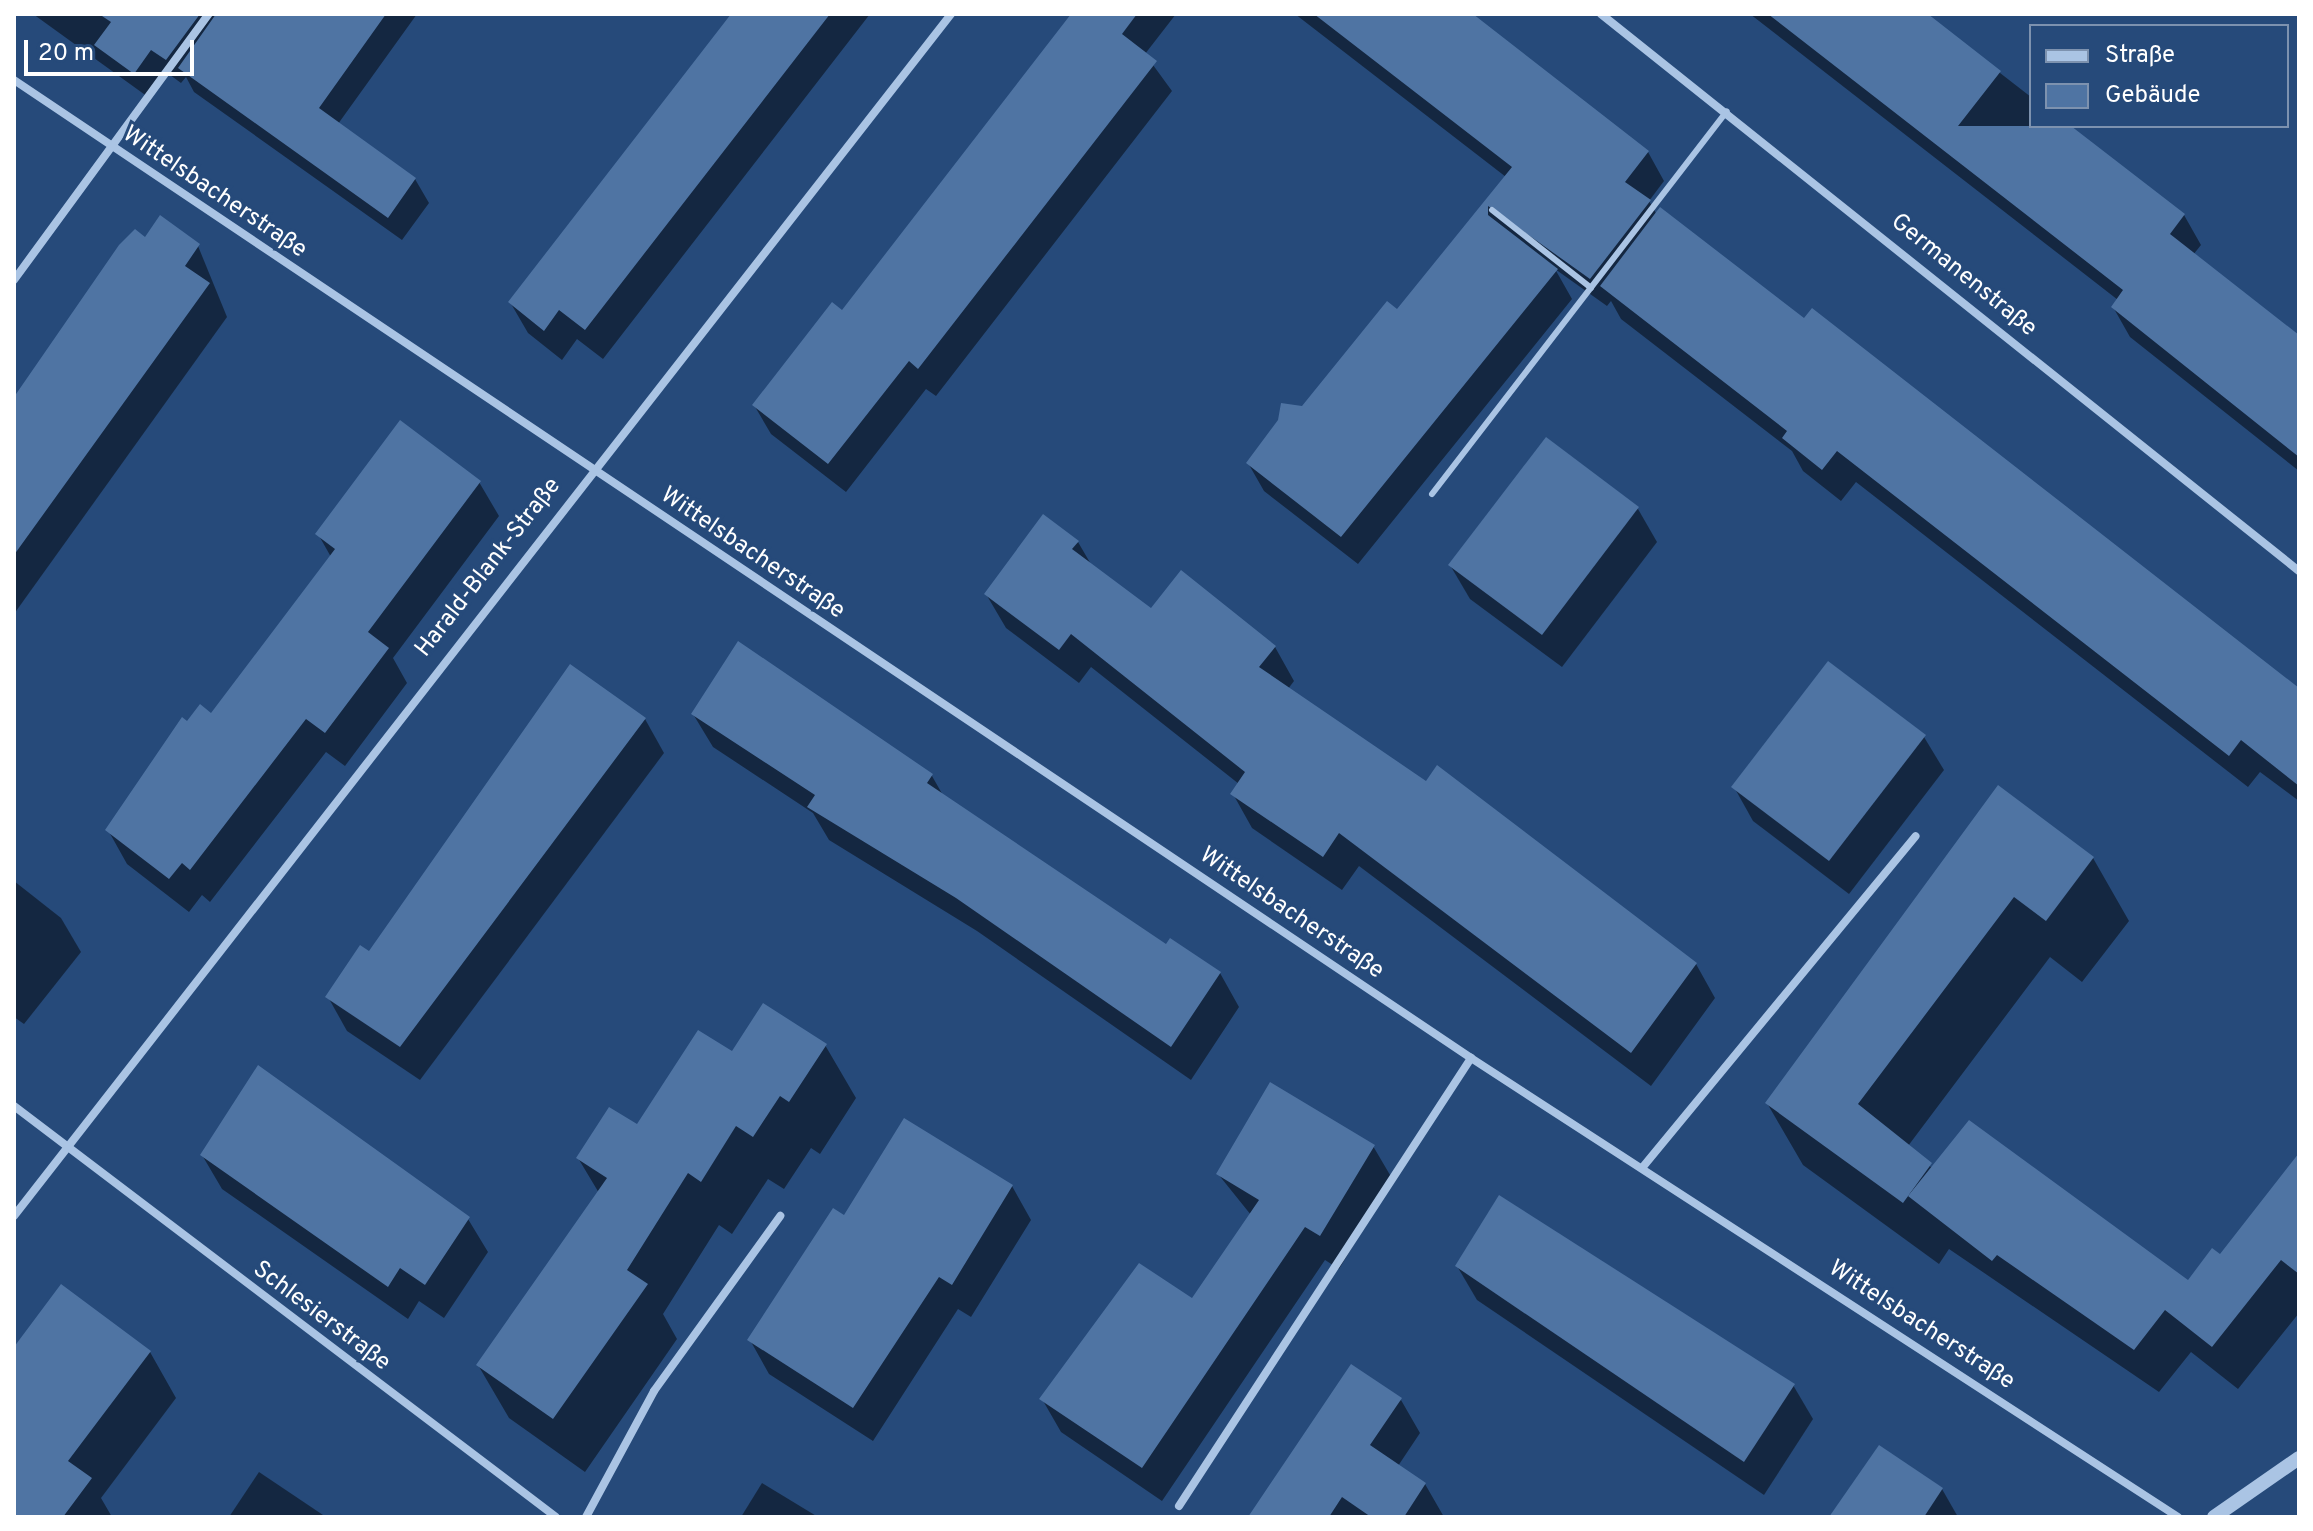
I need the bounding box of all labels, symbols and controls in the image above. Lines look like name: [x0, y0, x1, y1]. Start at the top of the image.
scale bar: [28, 24, 198, 74]
legend: [2029, 24, 2289, 128]
text: 20 m: [38, 39, 94, 69]
text: Straße: [2105, 41, 2175, 71]
text: Gebäude: [2105, 81, 2200, 111]
street label: Wittelsbacherstraße: [116, 121, 312, 265]
street label: Germanenstraße: [1884, 208, 2042, 344]
street label: Harald-Blank-Straße: [410, 473, 568, 663]
street label: Wittelsbacherstraße: [654, 482, 850, 626]
street label: Wittelsbacherstraße: [1193, 842, 1389, 986]
street label: Wittelsbacherstraße: [1823, 1255, 2019, 1397]
street label: Schlesierstraße: [247, 1256, 395, 1378]

